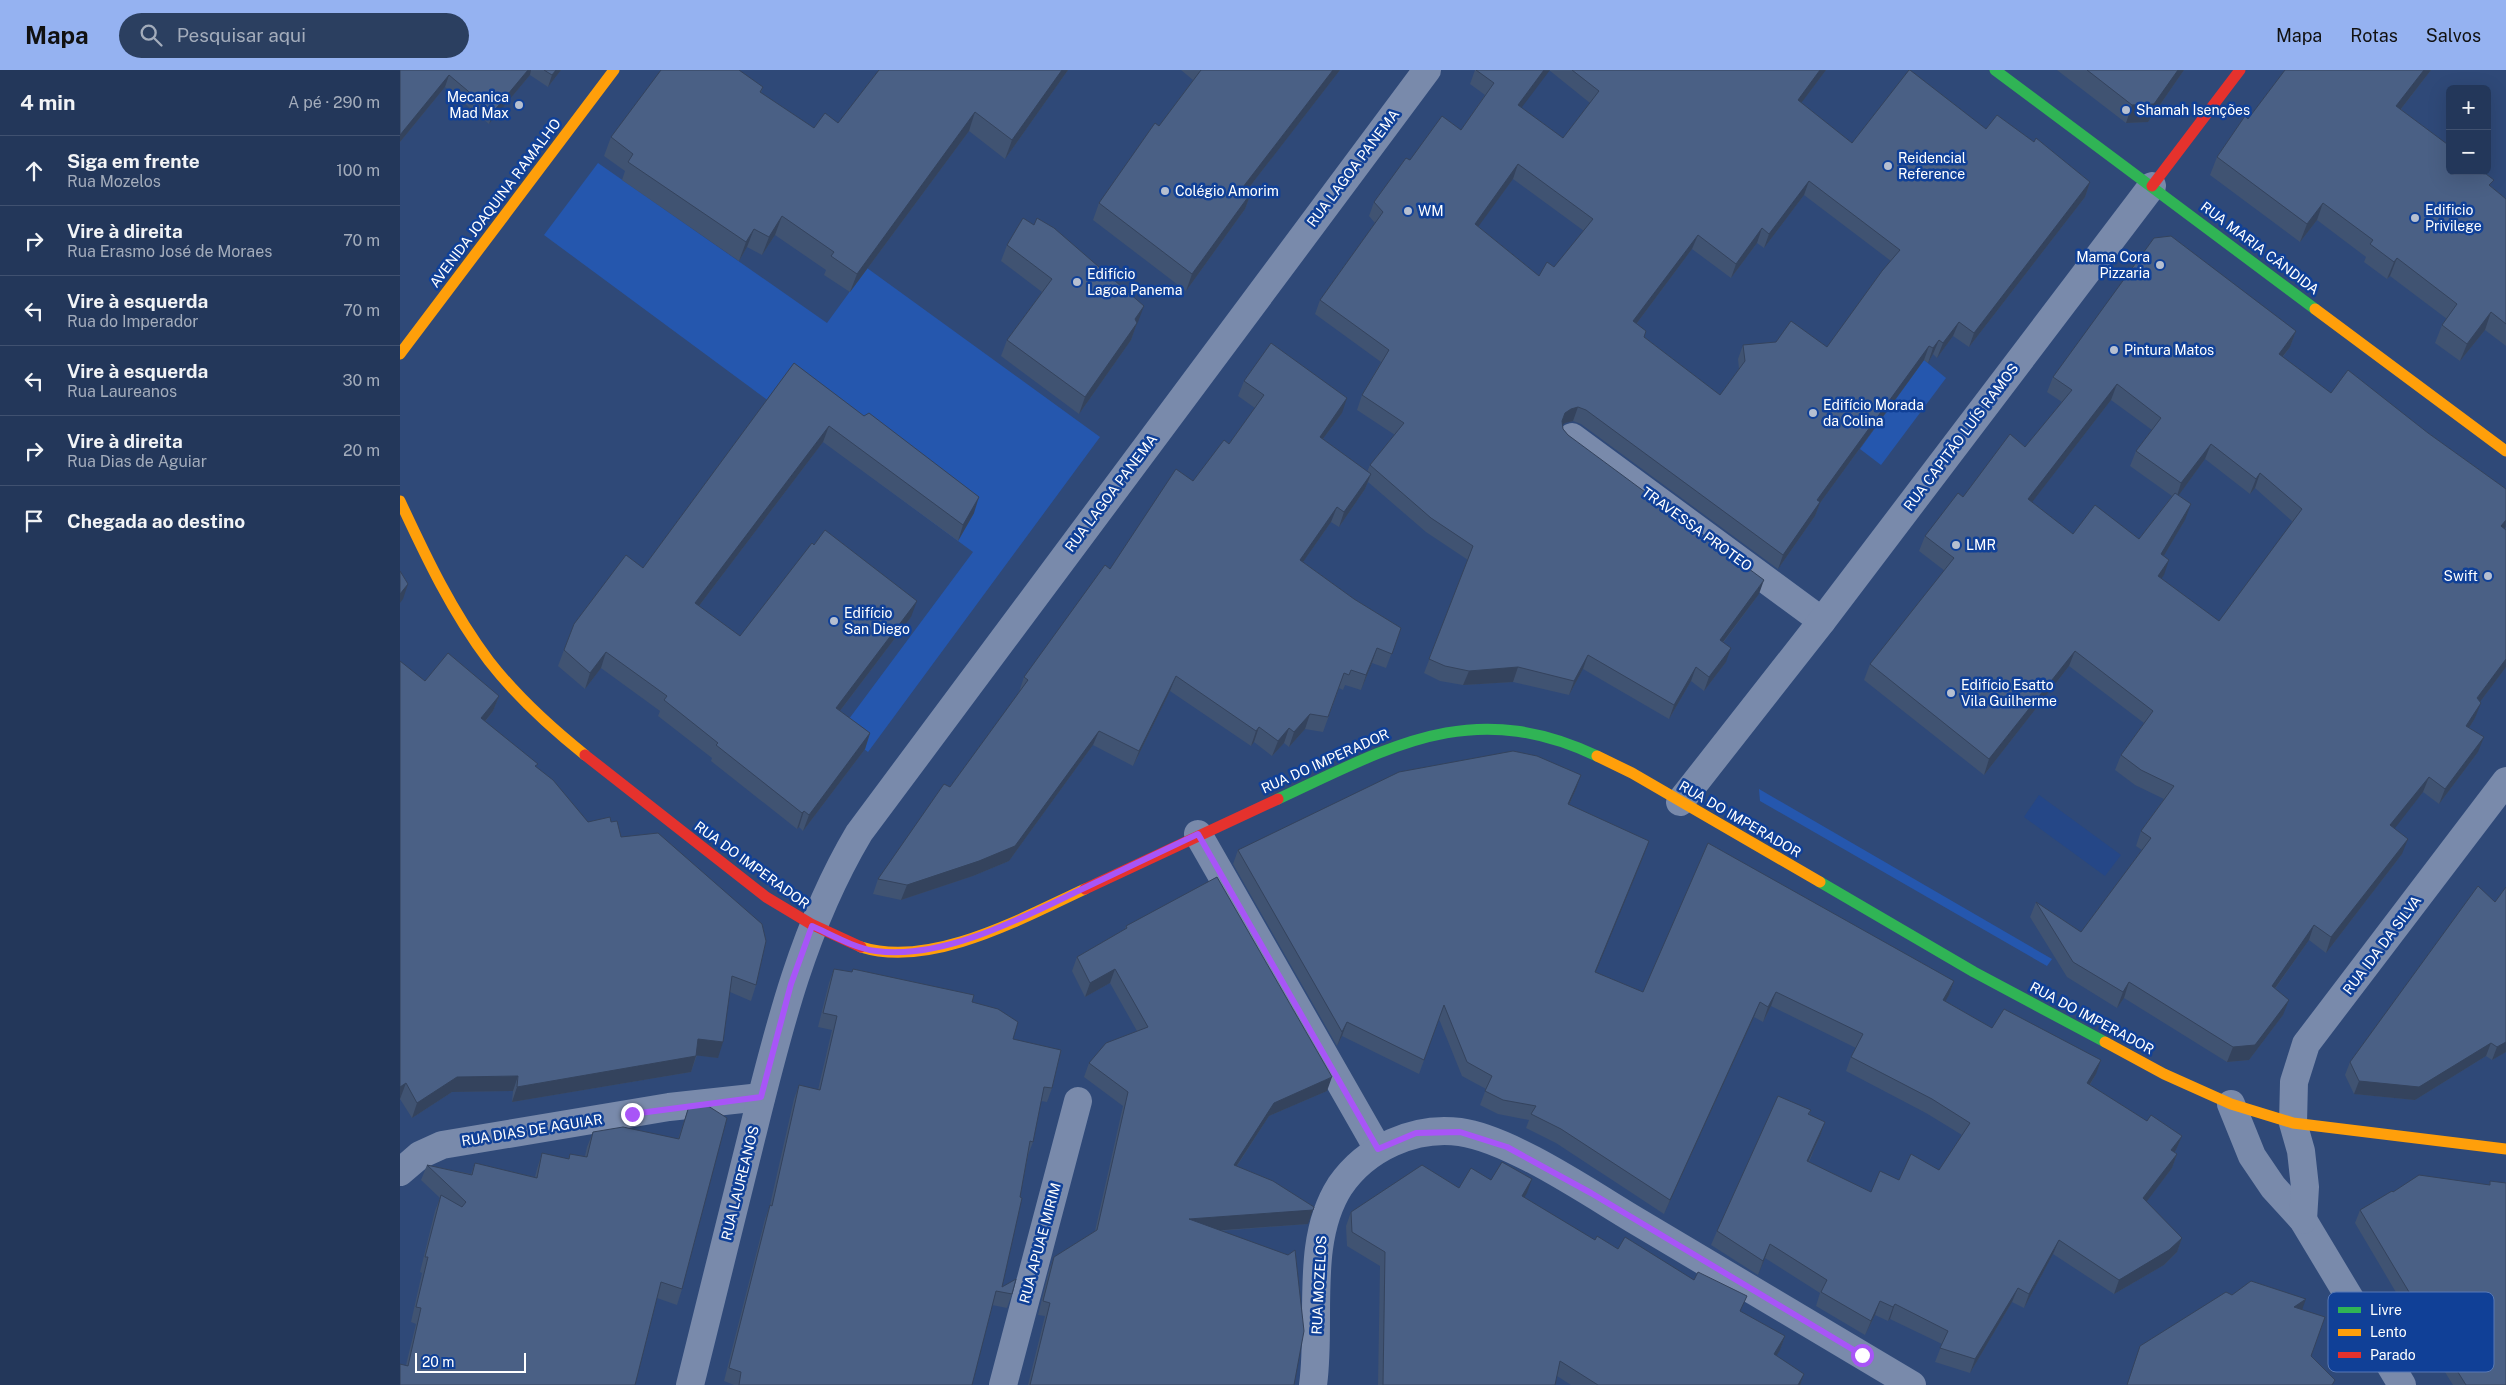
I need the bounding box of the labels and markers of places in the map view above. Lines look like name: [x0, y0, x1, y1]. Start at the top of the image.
place label: Mecanica Mad Max: [447, 89, 509, 121]
marker: Mecanica Mad Max: [513, 99, 525, 111]
place label: Shamah Isenções: [2136, 102, 2250, 118]
marker: Shamah Isenções: [2120, 104, 2132, 116]
place label: Reidencial Reference: [1898, 150, 1966, 182]
marker: Reidencial Reference: [1882, 160, 1894, 172]
place label: Colégio Amorim: [1175, 183, 1279, 199]
marker: Colégio Amorim: [1159, 185, 1171, 197]
place label: Edificio Privilege: [2425, 202, 2482, 234]
place label: WM: [1418, 203, 1444, 219]
marker: WM: [1402, 205, 1414, 217]
marker: Edificio Privilege: [2409, 212, 2421, 224]
place label: Mama Cora Pizzaria: [2076, 249, 2150, 281]
marker: Mama Cora Pizzaria: [2154, 259, 2166, 271]
place label: Edifício Lagoa Panema: [1087, 266, 1182, 298]
marker: Edifício Lagoa Panema: [1071, 276, 1083, 288]
place label: Pintura Matos: [2124, 342, 2214, 358]
marker: Pintura Matos: [2108, 344, 2120, 356]
place label: Edifício Morada da Colina: [1823, 397, 1924, 429]
marker: Edifício Morada da Colina: [1807, 407, 1819, 419]
place label: LMR: [1966, 537, 1996, 553]
marker: LMR: [1950, 539, 1962, 551]
place label: Swift: [2444, 568, 2478, 584]
marker: Swift: [2482, 570, 2494, 582]
place label: Edifício San Diego: [844, 605, 910, 637]
marker: Edifício San Diego: [828, 615, 840, 627]
place label: Edifício Esatto Vila Guilherme: [1961, 677, 2057, 709]
marker: Edifício Esatto Vila Guilherme: [1945, 687, 1957, 699]

